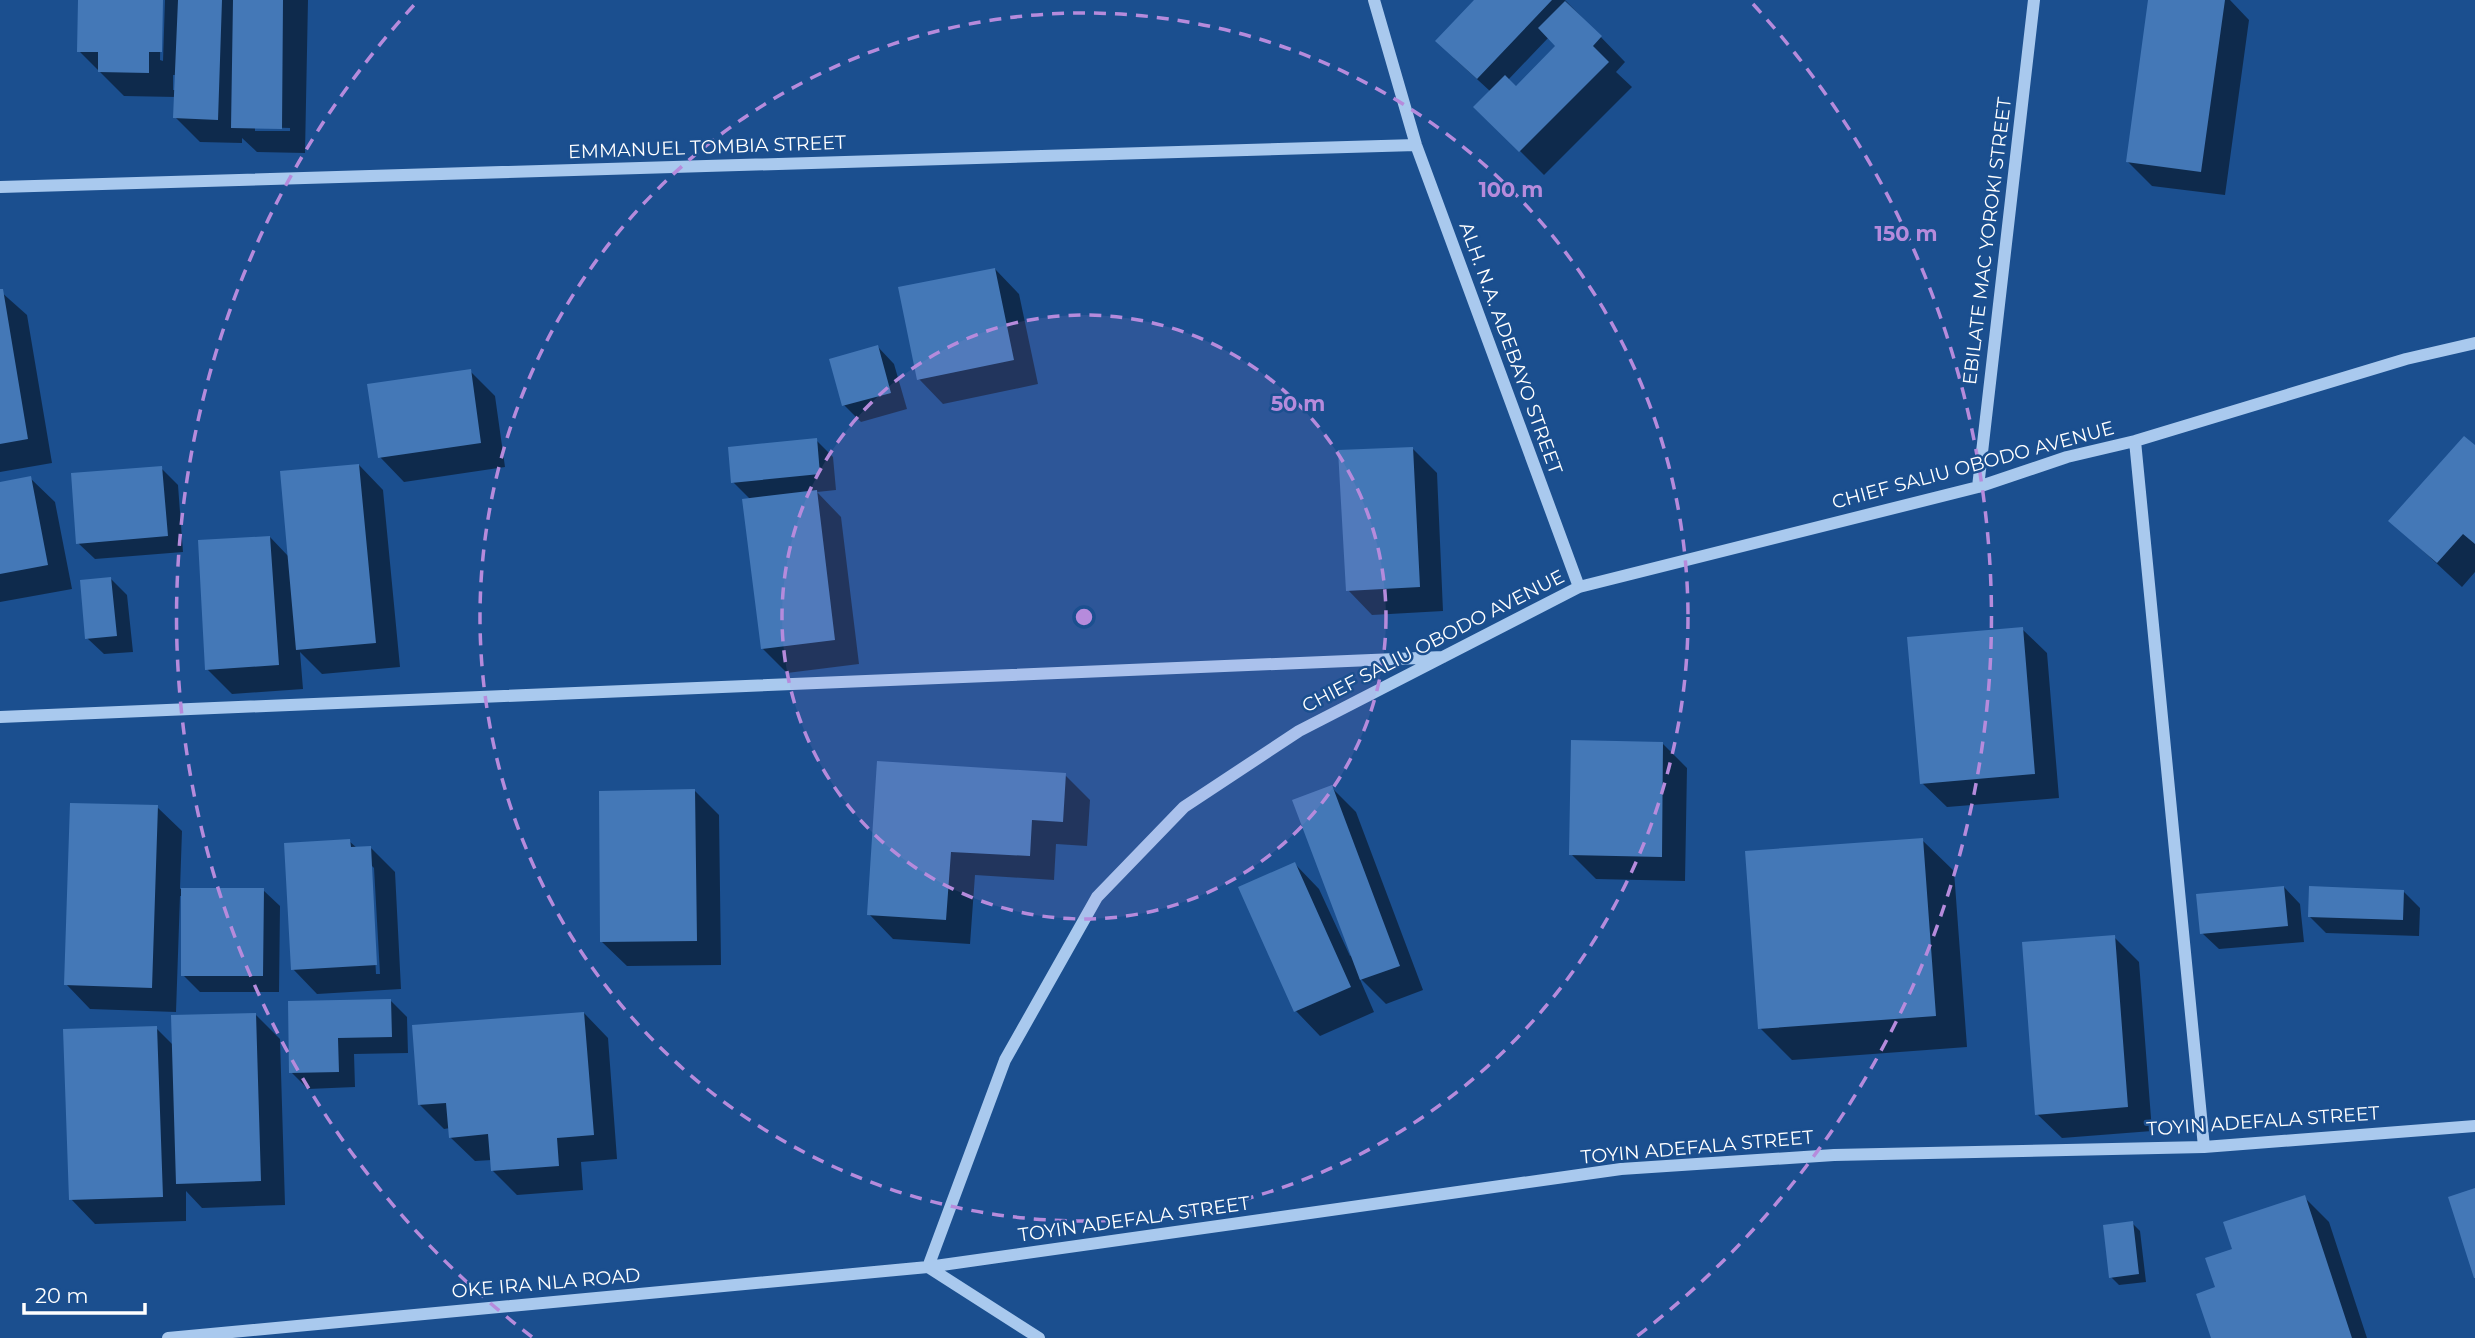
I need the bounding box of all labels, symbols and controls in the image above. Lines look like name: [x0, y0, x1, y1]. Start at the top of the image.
street label: EBILATE MAC YOROKI STREET: [1958, 96, 2016, 386]
street label: EMMANUEL TOMBIA STREET: [568, 131, 846, 163]
text: 100 m: [1479, 177, 1543, 202]
street label: ALH. N.A. ADEBAYO STREET: [1455, 219, 1567, 477]
text: 150 m: [1875, 221, 1937, 246]
text: 50 m: [1271, 391, 1325, 416]
street label: CHIEF SALIU OBODO AVENUE: [1829, 416, 2117, 514]
street label: CHIEF SALIU OBODO AVENUE: [1298, 565, 1568, 717]
centre of rings: [1072, 605, 1096, 629]
street label: TOYIN ADEFALA STREET: [2146, 1101, 2380, 1141]
street label: TOYIN ADEFALA STREET: [1580, 1125, 1814, 1169]
street label: TOYIN ADEFALA STREET: [1017, 1191, 1251, 1247]
street label: OKE IRA NLA ROAD: [451, 1263, 641, 1303]
scale bar: [24, 1272, 145, 1316]
text: 20 m: [35, 1283, 89, 1308]

